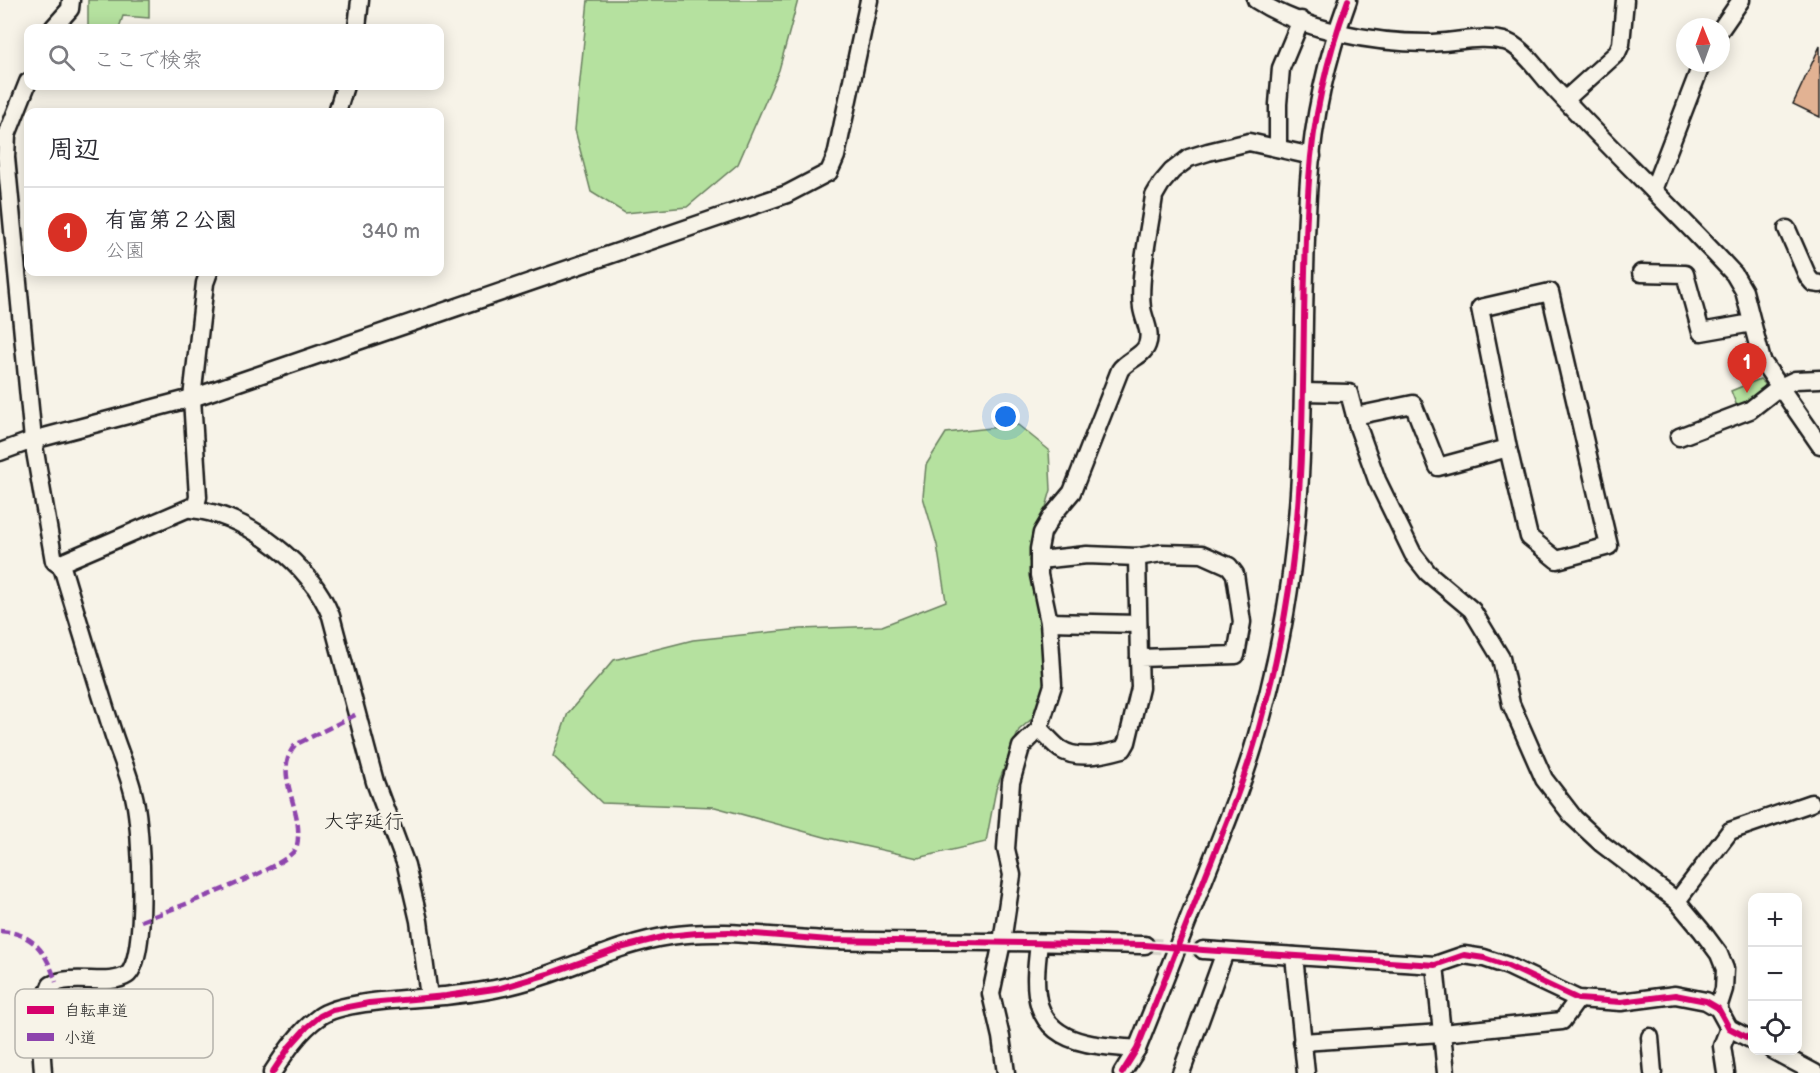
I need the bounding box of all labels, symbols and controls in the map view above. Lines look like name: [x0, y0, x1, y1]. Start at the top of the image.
north arrow: [1676, 18, 1730, 72]
search box: [24, 24, 444, 90]
icon: search: [45, 41, 78, 74]
text: ここで検索: [93, 47, 203, 74]
text: 周辺: [48, 135, 100, 166]
text: 有富第２公園: [105, 207, 237, 234]
text: 1: [63, 220, 72, 244]
text: 340 m: [362, 220, 420, 244]
text: 公園: [105, 239, 145, 263]
pin: 1: [1728, 344, 1766, 393]
your location: [991, 402, 1020, 431]
district label: 大字延行: [324, 810, 404, 834]
map controls: [1748, 893, 1802, 1055]
button: +: [1748, 893, 1802, 947]
button: −: [1748, 947, 1802, 1001]
legend: [15, 989, 213, 1058]
button: locate: [1748, 1001, 1802, 1055]
text: 自転車道: [64, 1002, 128, 1021]
text: 小道: [64, 1029, 96, 1048]

